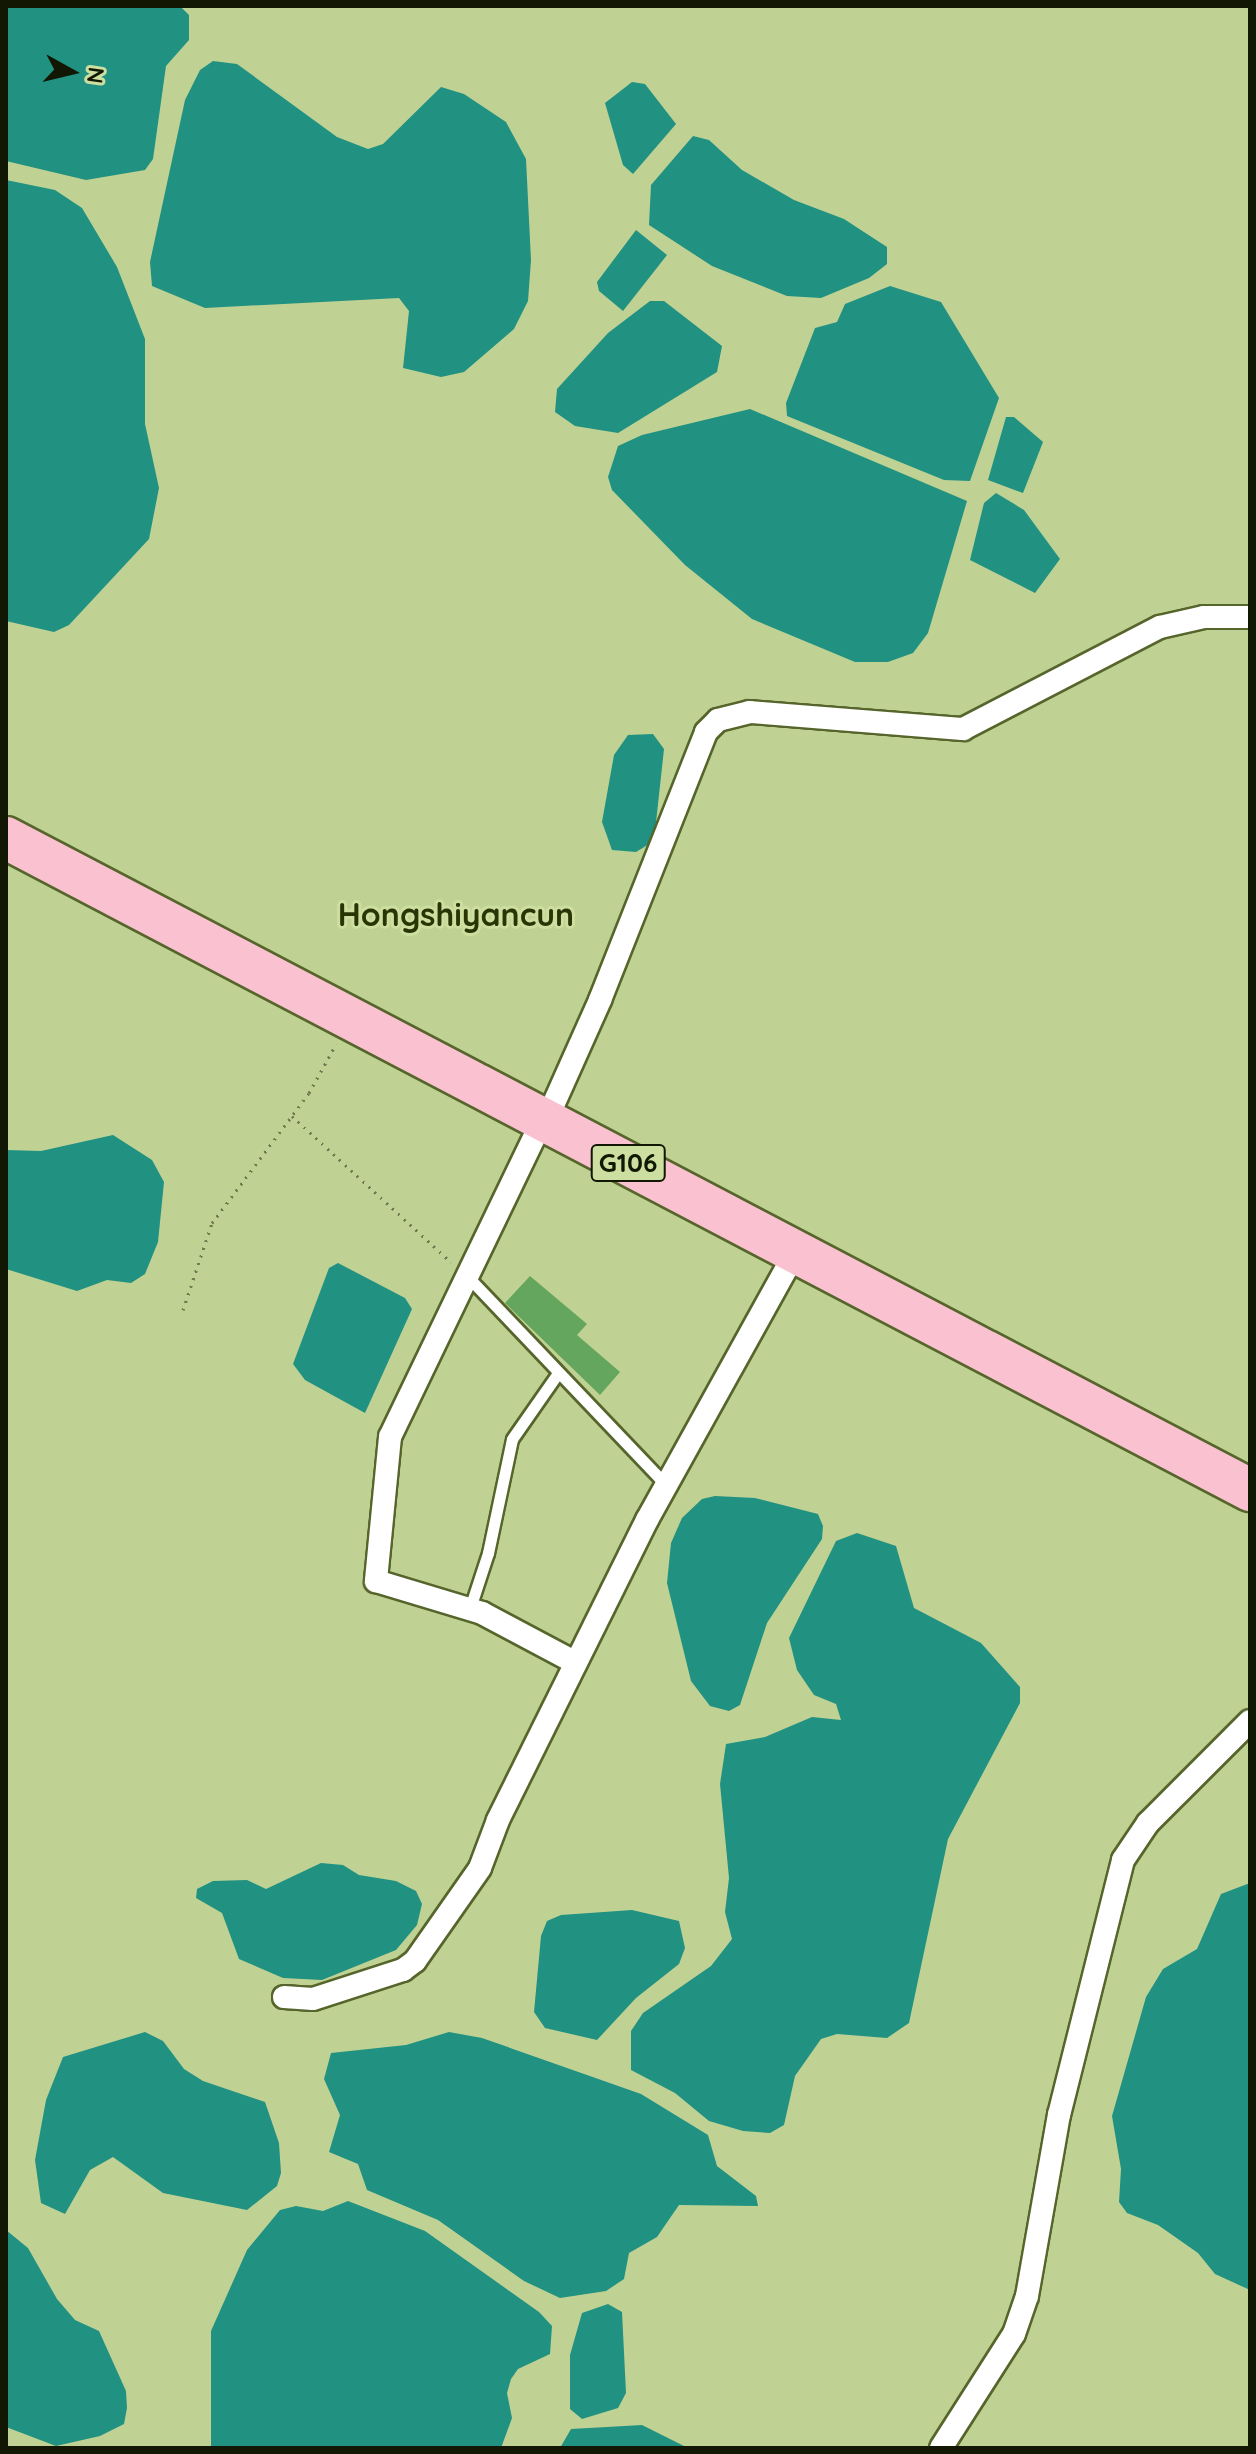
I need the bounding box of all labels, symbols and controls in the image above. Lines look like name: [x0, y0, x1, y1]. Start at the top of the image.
north arrow: [32, 32, 112, 112]
text: N: [81, 65, 111, 85]
district label: Hongshiyancun: [338, 895, 574, 933]
road number: G106: [590, 1141, 666, 1185]

